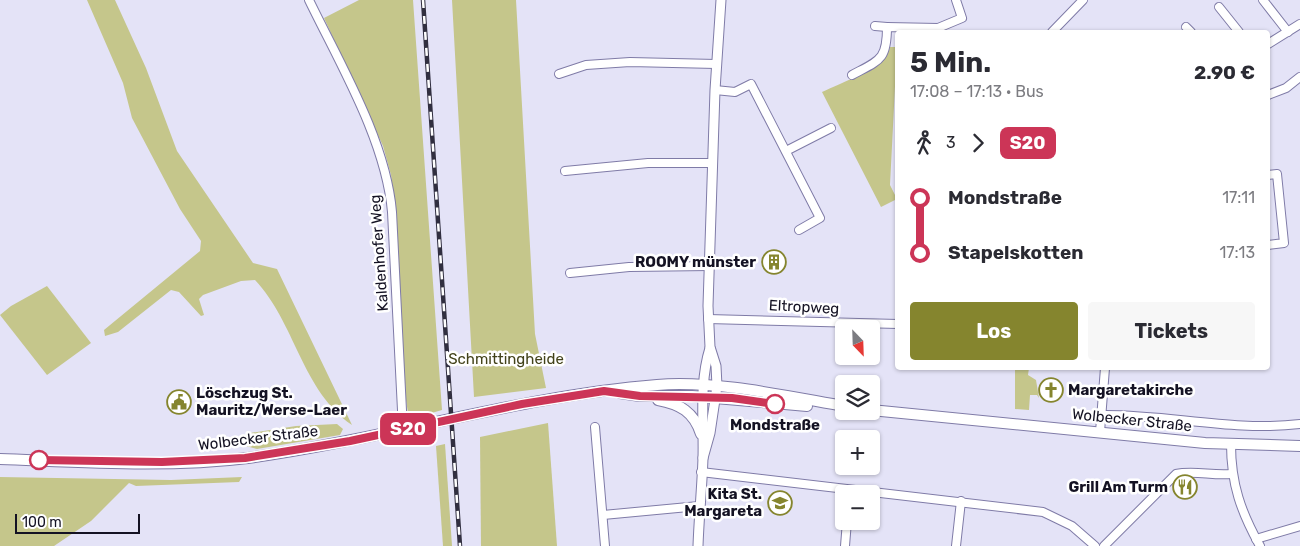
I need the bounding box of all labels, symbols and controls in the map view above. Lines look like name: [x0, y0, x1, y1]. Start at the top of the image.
text: 5 Min.: [910, 46, 991, 79]
text: 2.90 €: [1194, 61, 1255, 84]
text: 17:08 – 17:13 · Bus: [910, 82, 1044, 101]
icon: walk: [910, 129, 938, 157]
icon: forward: [964, 129, 992, 157]
text: S20: [1010, 132, 1046, 154]
text: 3: [946, 133, 956, 152]
text: Mondstraße: [948, 186, 1062, 209]
text: 17:11: [1222, 188, 1255, 207]
street label: Kaldenhofer Weg: [366, 194, 392, 312]
text: Stapelskotten: [948, 241, 1083, 264]
text: 17:13: [1219, 243, 1255, 262]
building icon: ROOMY münster: [761, 249, 787, 275]
place label: ROOMY münster: [635, 253, 756, 271]
street label: Eltropweg: [768, 296, 840, 318]
button: Los: [910, 302, 1078, 360]
button: Tickets: [1088, 302, 1255, 360]
north arrow: [835, 320, 880, 365]
map controls: [835, 320, 880, 530]
park label: Schmittingheide: [448, 350, 564, 368]
button: layers: [835, 375, 880, 420]
church icon: Margaretakirche: [1038, 377, 1064, 403]
place label: Margaretakirche: [1068, 381, 1193, 399]
place label: Löschzug St. Mauritz/Werse-Laer: [196, 384, 347, 419]
public building icon: Löschzug St. Mauritz/Werse-Laer: [166, 389, 192, 415]
marker: Mondstraße: [765, 394, 785, 414]
street label: Wolbecker Straße: [1071, 405, 1193, 435]
line badge: S20: [379, 413, 437, 445]
place label: Mondstraße: [730, 416, 820, 434]
text: S20: [390, 418, 426, 440]
street label: Wolbecker Straße: [197, 422, 319, 454]
button: +: [835, 430, 880, 475]
unlabelled marker: [29, 450, 49, 470]
restaurant icon: Grill Am Turm: [1172, 474, 1198, 500]
place label: Grill Am Turm: [1068, 478, 1168, 496]
place label: Kita St. Margareta: [684, 485, 762, 520]
button: −: [835, 485, 880, 530]
school or university icon: Kita St. Margareta: [767, 490, 793, 516]
scale bar: [15, 511, 140, 534]
text: 100 m: [22, 514, 62, 531]

